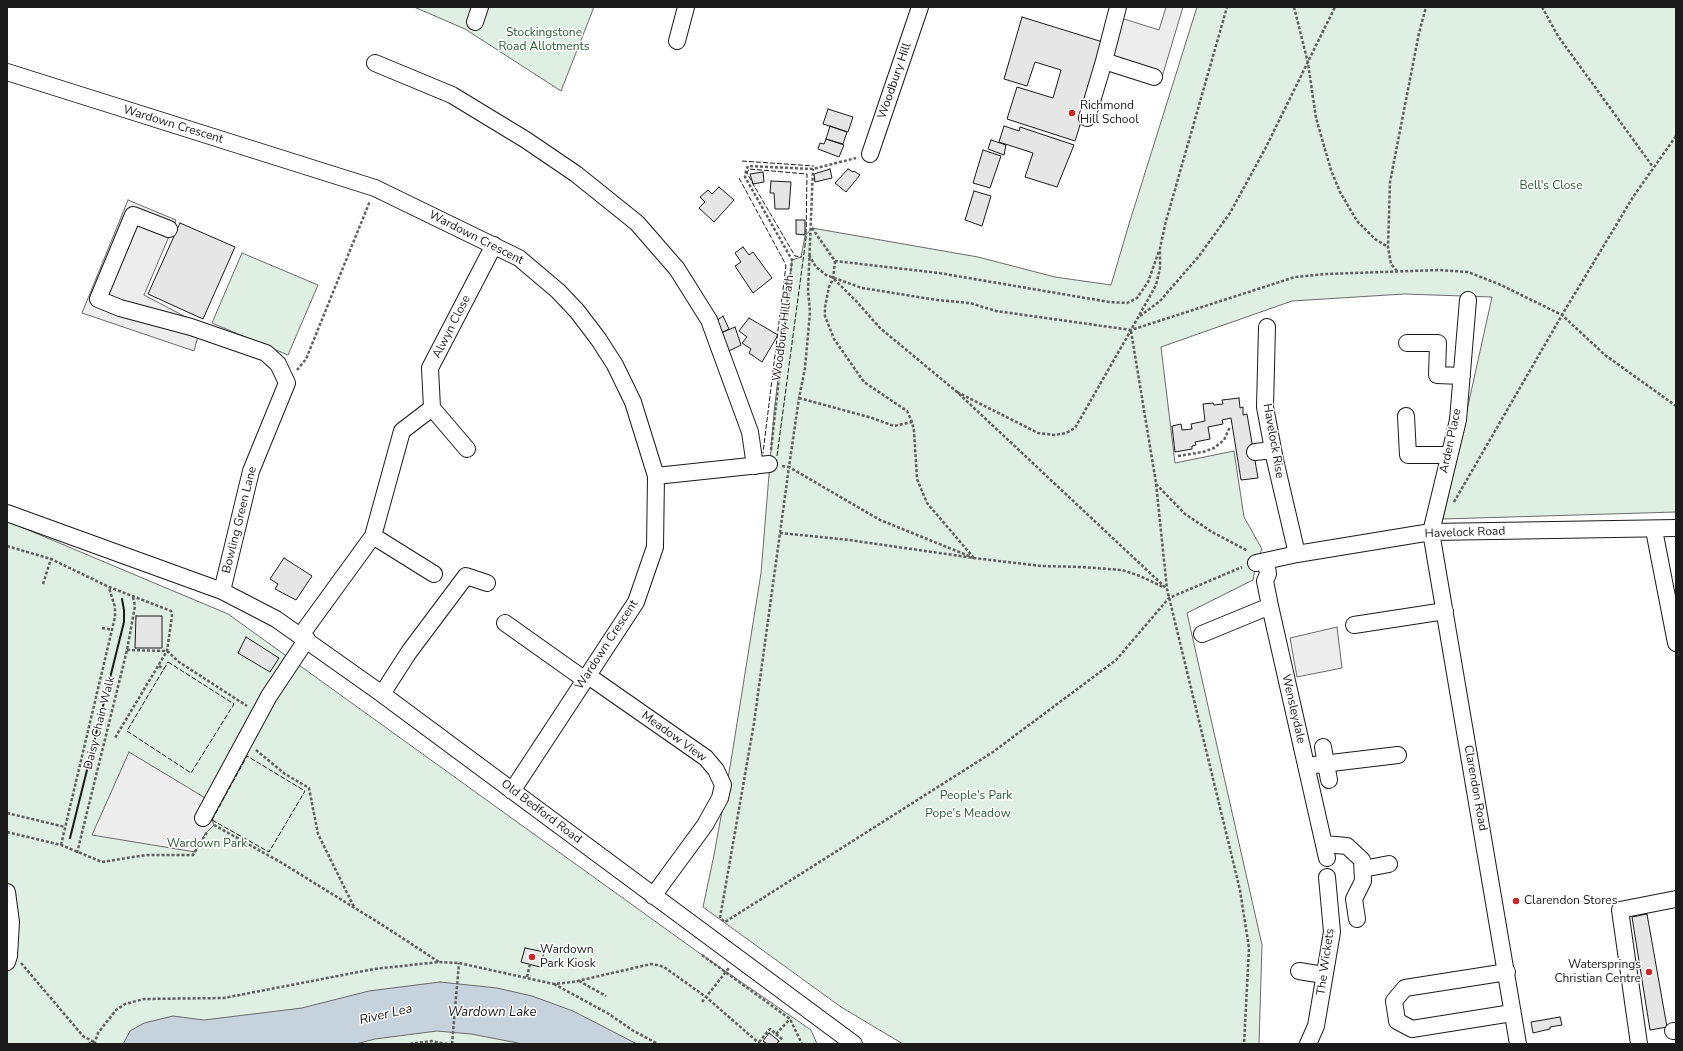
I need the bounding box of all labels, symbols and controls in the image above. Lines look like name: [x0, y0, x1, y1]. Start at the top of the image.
park label: Stockingstone Road Allotments: [498, 26, 590, 54]
street label: Woodbury Hill: [875, 41, 915, 121]
place label: Richmond Hill School: [1080, 99, 1139, 127]
street label: Wardown Crescent: [121, 103, 225, 147]
marker: Richmond Hill School: [1067, 108, 1077, 118]
park label: Bell's Close: [1519, 179, 1583, 193]
street label: Wardown Crescent: [426, 208, 526, 268]
street label: Woodbury Hill Path: [770, 274, 798, 382]
street label: Alwyn Close: [430, 293, 474, 361]
street label: Havelock Rise: [1259, 402, 1287, 480]
street label: Arden Place: [1437, 407, 1465, 475]
street label: Bowling Green Lane: [220, 465, 260, 575]
street label: Havelock Road: [1424, 524, 1506, 542]
street label: Wardown Crescent: [573, 597, 641, 693]
street label: Wensleydale: [1278, 673, 1308, 745]
street label: Daisy Chain Walk: [81, 675, 119, 771]
street label: Meadow View: [639, 708, 709, 766]
street label: Clarendon Road: [1460, 744, 1490, 832]
street label: Old Bedford Road: [498, 777, 584, 847]
park label: People's Park: [940, 789, 1012, 803]
park label: Pope's Meadow: [925, 807, 1011, 821]
park label: Wardown Park: [167, 837, 247, 851]
place label: Clarendon Stores: [1524, 894, 1618, 908]
marker: Clarendon Stores: [1511, 896, 1521, 906]
street label: The Wickets: [1314, 928, 1338, 996]
place label: Wardown Park Kiosk: [540, 943, 596, 971]
marker: Wardown Park Kiosk: [527, 952, 537, 962]
place label: Watersprings Christian Centre: [1554, 958, 1641, 986]
marker: Watersprings Christian Centre: [1644, 967, 1654, 977]
water label: River Lea: [358, 1001, 414, 1029]
water label: Wardown Lake: [448, 1005, 536, 1021]

